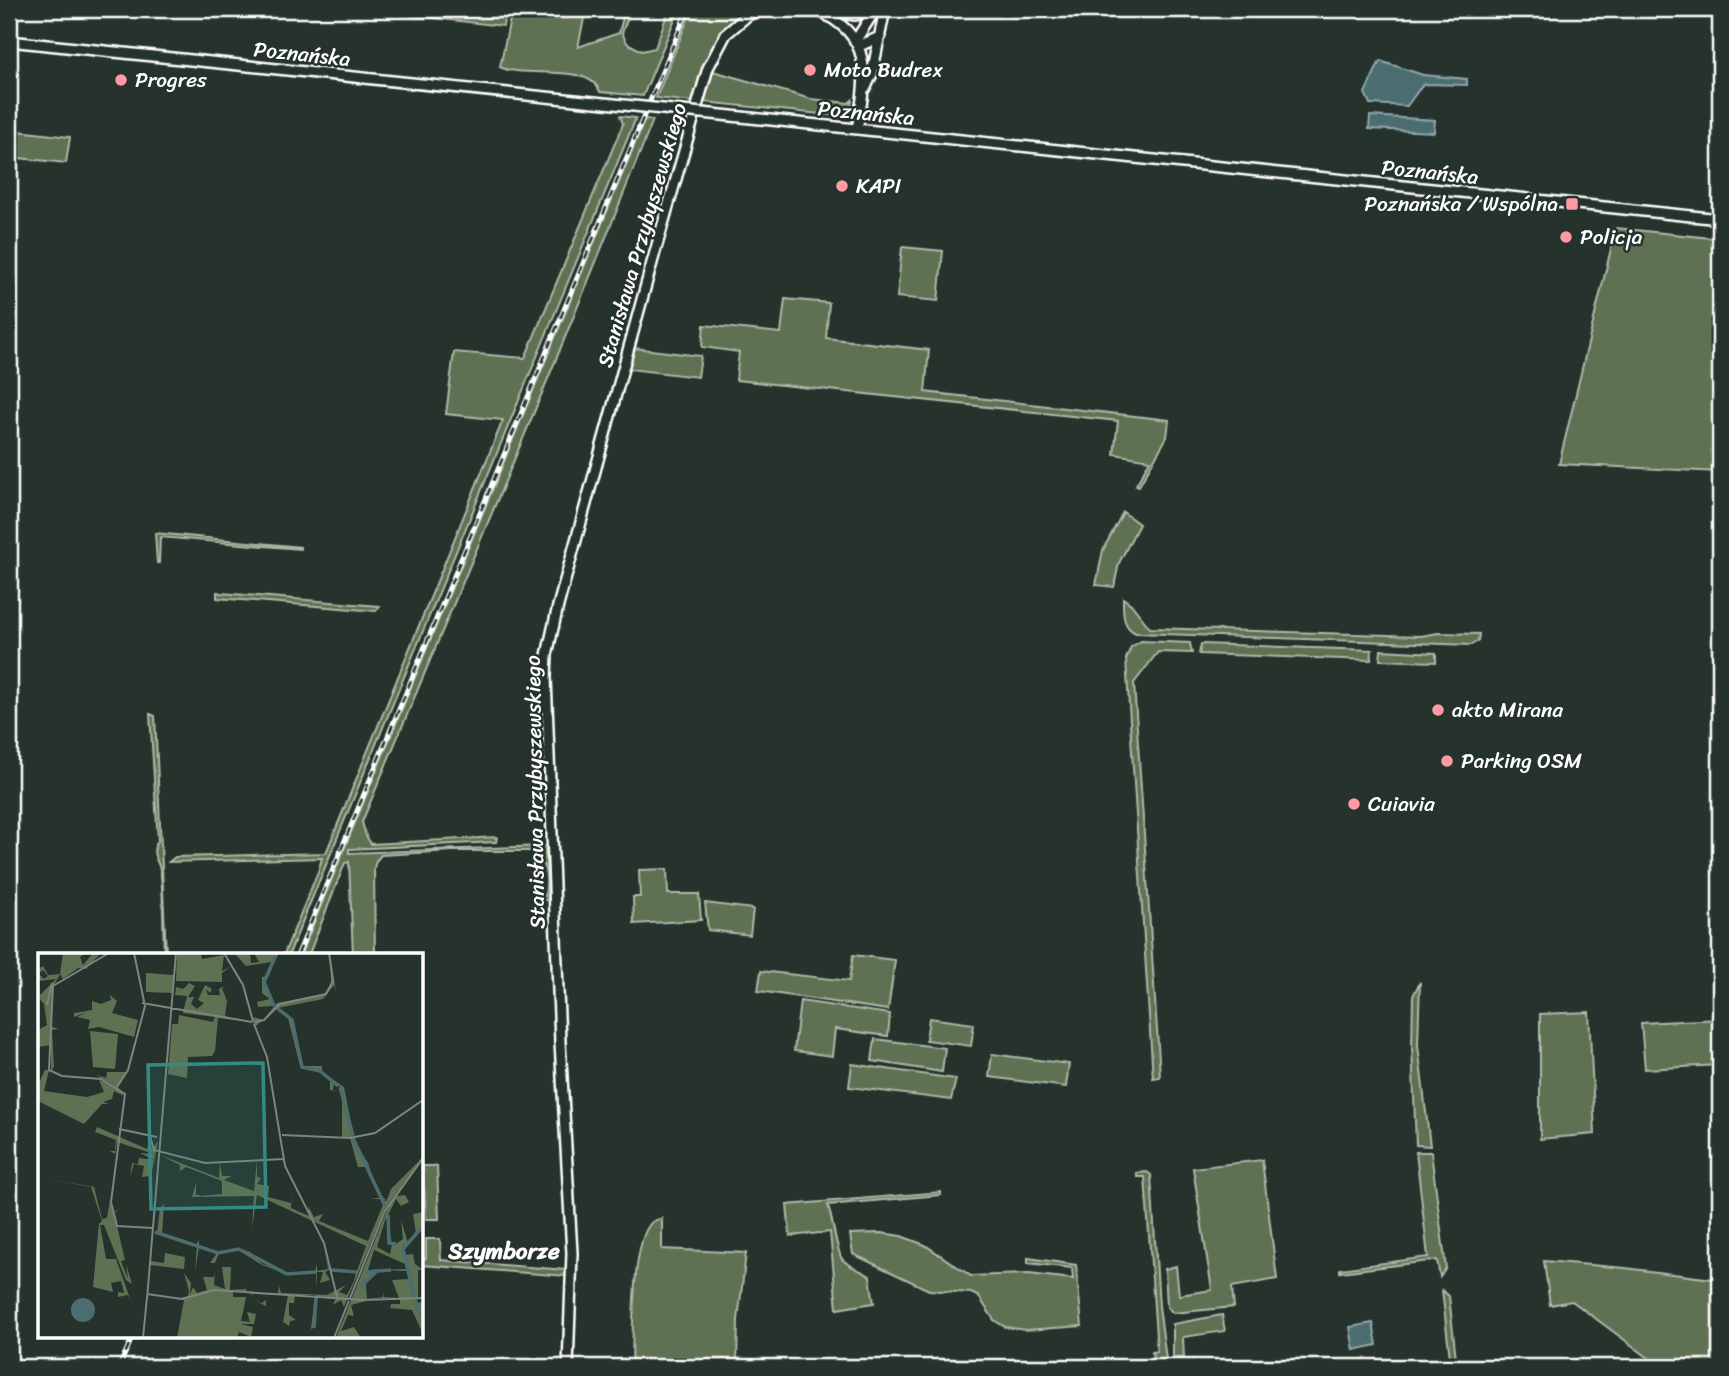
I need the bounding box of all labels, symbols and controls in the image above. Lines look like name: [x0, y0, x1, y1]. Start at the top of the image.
street label: Poznańska: [252, 30, 353, 78]
place label: Moto Budrex: [824, 51, 943, 89]
place label: Progres: [135, 61, 207, 99]
marker: Moto Budrex: [802, 62, 818, 78]
marker: Progres: [113, 72, 129, 88]
street label: Poznańska: [816, 89, 917, 137]
street label: Stanisława Przybyszewskiego: [586, 98, 698, 372]
street label: Poznańska: [1380, 148, 1481, 196]
place label: KAPI: [856, 167, 902, 205]
marker: KAPI: [834, 178, 850, 194]
place label: Poznańska / Wspólna: [1364, 185, 1558, 223]
marker: Poznańska / Wspólna: [1564, 196, 1580, 212]
place label: Policja: [1580, 218, 1643, 256]
marker: Policja: [1558, 229, 1574, 245]
street label: Stanisława Przybyszewskiego: [514, 655, 556, 929]
place label: akto Mirana: [1452, 691, 1563, 729]
marker: akto Mirana: [1430, 702, 1446, 718]
place label: Parking OSM: [1461, 742, 1582, 780]
marker: Parking OSM: [1439, 753, 1455, 769]
place label: Cuiavia: [1368, 785, 1435, 823]
marker: Cuiavia: [1346, 796, 1362, 812]
inset map: [38, 953, 424, 1338]
district label: Szymborze: [447, 1231, 560, 1272]

